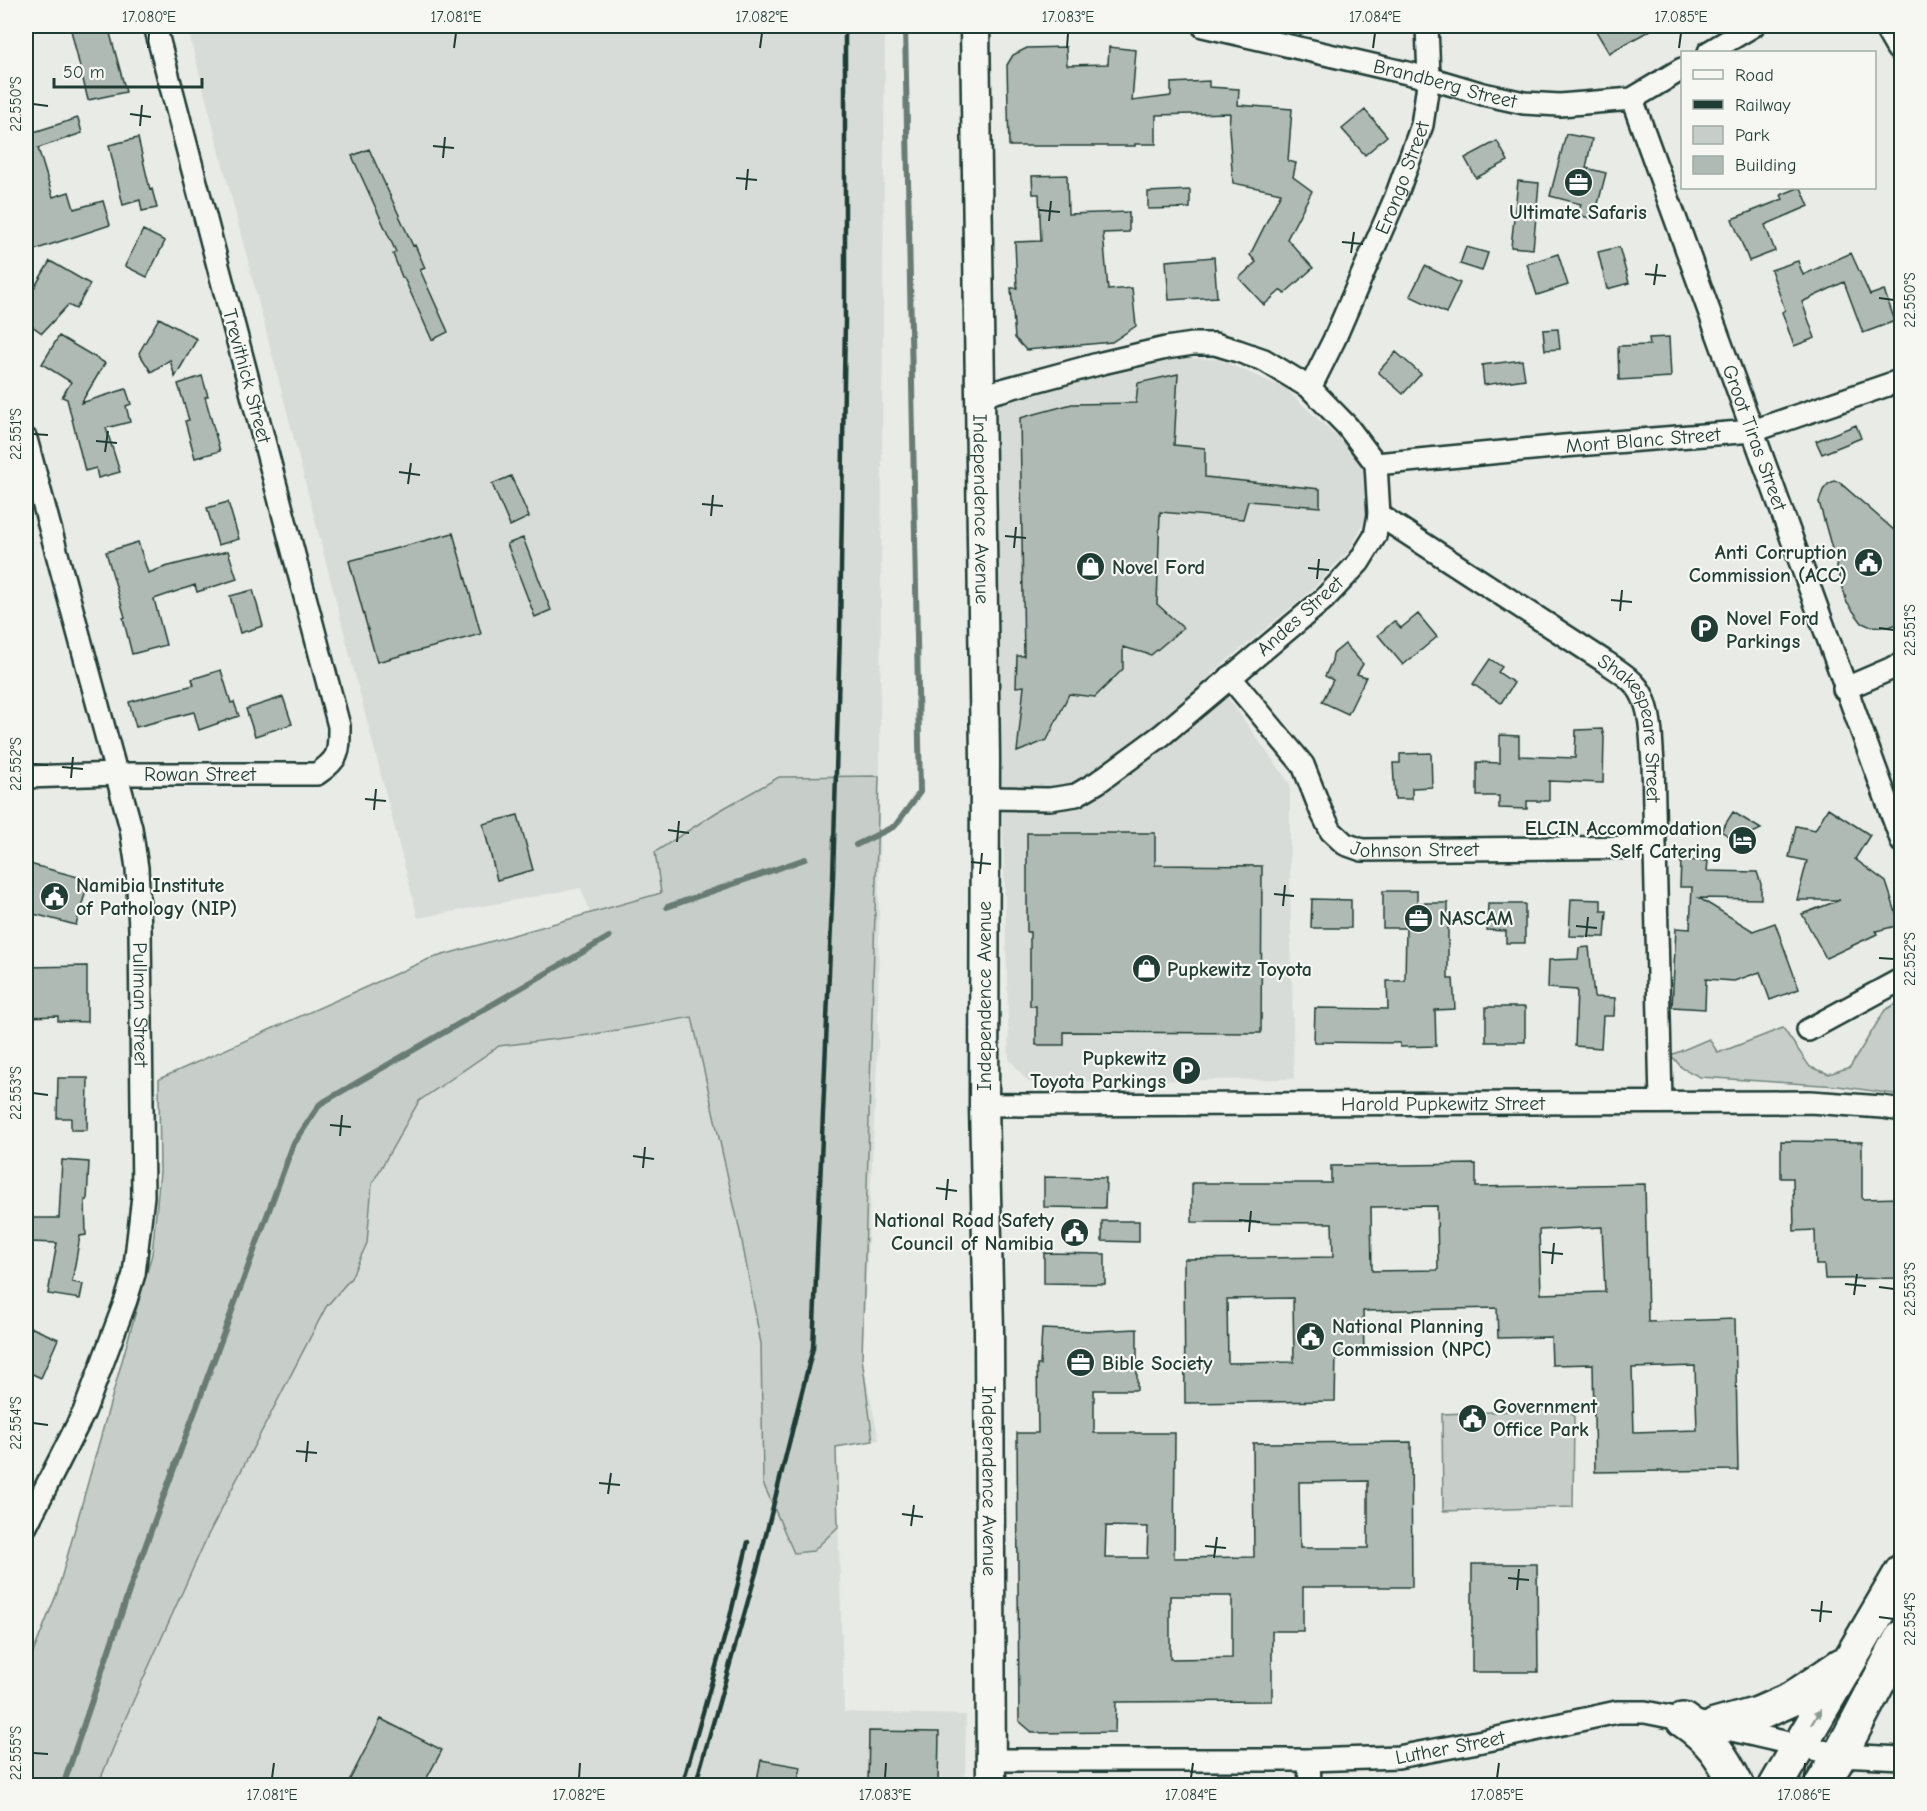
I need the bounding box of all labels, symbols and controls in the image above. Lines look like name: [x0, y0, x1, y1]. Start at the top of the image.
text: 17.080°E: [122, 8, 176, 26]
text: 17.081°E: [431, 8, 481, 26]
text: 17.082°E: [736, 8, 788, 26]
text: 17.083°E: [1042, 8, 1094, 26]
text: 17.084°E: [1349, 8, 1401, 26]
text: 17.085°E: [1654, 8, 1708, 26]
scale bar: [54, 51, 202, 89]
legend: [1681, 51, 1876, 189]
street label: Brandberg Street: [1371, 54, 1520, 113]
text: 50 m: [63, 62, 105, 83]
text: Road: [1735, 65, 1774, 86]
text: 22.550°S: [7, 76, 25, 132]
text: Railway: [1735, 95, 1792, 116]
street label: Erongo Street: [1370, 118, 1434, 238]
text: Park: [1735, 125, 1770, 146]
text: Building: [1735, 155, 1797, 176]
office icon: Ultimate Safaris: [1562, 166, 1594, 198]
place label: Ultimate Safaris: [1509, 201, 1647, 224]
text: 22.550°S: [1901, 272, 1919, 328]
street label: Trevithick Street: [218, 306, 276, 447]
street label: Groot Tiras Street: [1718, 361, 1792, 515]
text: 22.551°S: [7, 408, 25, 460]
street label: Independence Avenue: [969, 414, 994, 604]
street label: Mont Blanc Street: [1564, 422, 1723, 457]
place label: Anti Corruption Commission (ACC): [1689, 541, 1847, 587]
public building icon: Anti Corruption Commission (ACC): [1852, 547, 1884, 579]
shop icon: Novel Ford: [1075, 551, 1107, 583]
place label: Novel Ford: [1112, 556, 1205, 579]
street label: Andes Street: [1252, 570, 1349, 661]
text: 22.551°S: [1901, 604, 1919, 656]
place label: Novel Ford Parkings: [1726, 607, 1819, 653]
parking icon: Novel Ford Parkings: [1689, 613, 1721, 645]
street label: Shakespeare Street: [1594, 649, 1665, 804]
text: 22.552°S: [7, 737, 25, 791]
street label: Rowan Street: [144, 763, 257, 786]
place label: ELCIN Accommodation Self Catering: [1525, 817, 1722, 863]
hotel icon: ELCIN Accommodation Self Catering: [1727, 824, 1759, 856]
street label: Johnson Street: [1347, 835, 1480, 862]
place label: Namibia Institute of Pathology (NIP): [76, 874, 237, 920]
public building icon: Namibia Institute of Pathology (NIP): [39, 880, 71, 912]
street label: Independence Avenue: [973, 901, 996, 1091]
office icon: NASCAM: [1402, 902, 1434, 934]
place label: NASCAM: [1439, 907, 1513, 930]
text: 22.552°S: [1901, 932, 1919, 986]
street label: Pullman Street: [129, 942, 153, 1068]
shop icon: Pupkewitz Toyota: [1130, 953, 1162, 985]
place label: Pupkewitz Toyota: [1167, 958, 1312, 981]
place label: Pupkewitz Toyota Parkings: [1030, 1047, 1166, 1093]
parking icon: Pupkewitz Toyota Parkings: [1171, 1054, 1203, 1086]
text: 22.553°S: [7, 1066, 25, 1120]
street label: Harold Pupkewitz Street: [1341, 1091, 1546, 1115]
place label: National Road Safety Council of Namibia: [874, 1209, 1055, 1255]
public building icon: National Road Safety Council of Namibia: [1059, 1216, 1091, 1248]
text: 22.553°S: [1901, 1262, 1919, 1316]
place label: National Planning Commission (NPC): [1332, 1315, 1492, 1361]
public building icon: National Planning Commission (NPC): [1295, 1321, 1327, 1353]
office icon: Bible Society: [1065, 1347, 1097, 1379]
place label: Bible Society: [1102, 1352, 1213, 1375]
street label: Independence Avenue: [978, 1386, 1002, 1576]
place label: Government Office Park: [1493, 1395, 1598, 1441]
text: 22.554°S: [7, 1396, 25, 1450]
public building icon: Government Office Park: [1456, 1402, 1488, 1434]
text: 22.554°S: [1901, 1592, 1919, 1646]
one-way arrow: [1810, 1709, 1821, 1725]
street label: Luther Street: [1393, 1725, 1508, 1769]
text: 22.555°S: [7, 1726, 25, 1780]
text: 17.081°E: [247, 1786, 297, 1804]
text: 17.082°E: [553, 1786, 605, 1804]
text: 17.083°E: [859, 1786, 911, 1804]
text: 17.084°E: [1165, 1786, 1217, 1804]
text: 17.085°E: [1470, 1786, 1524, 1804]
text: 17.086°E: [1777, 1786, 1831, 1804]

